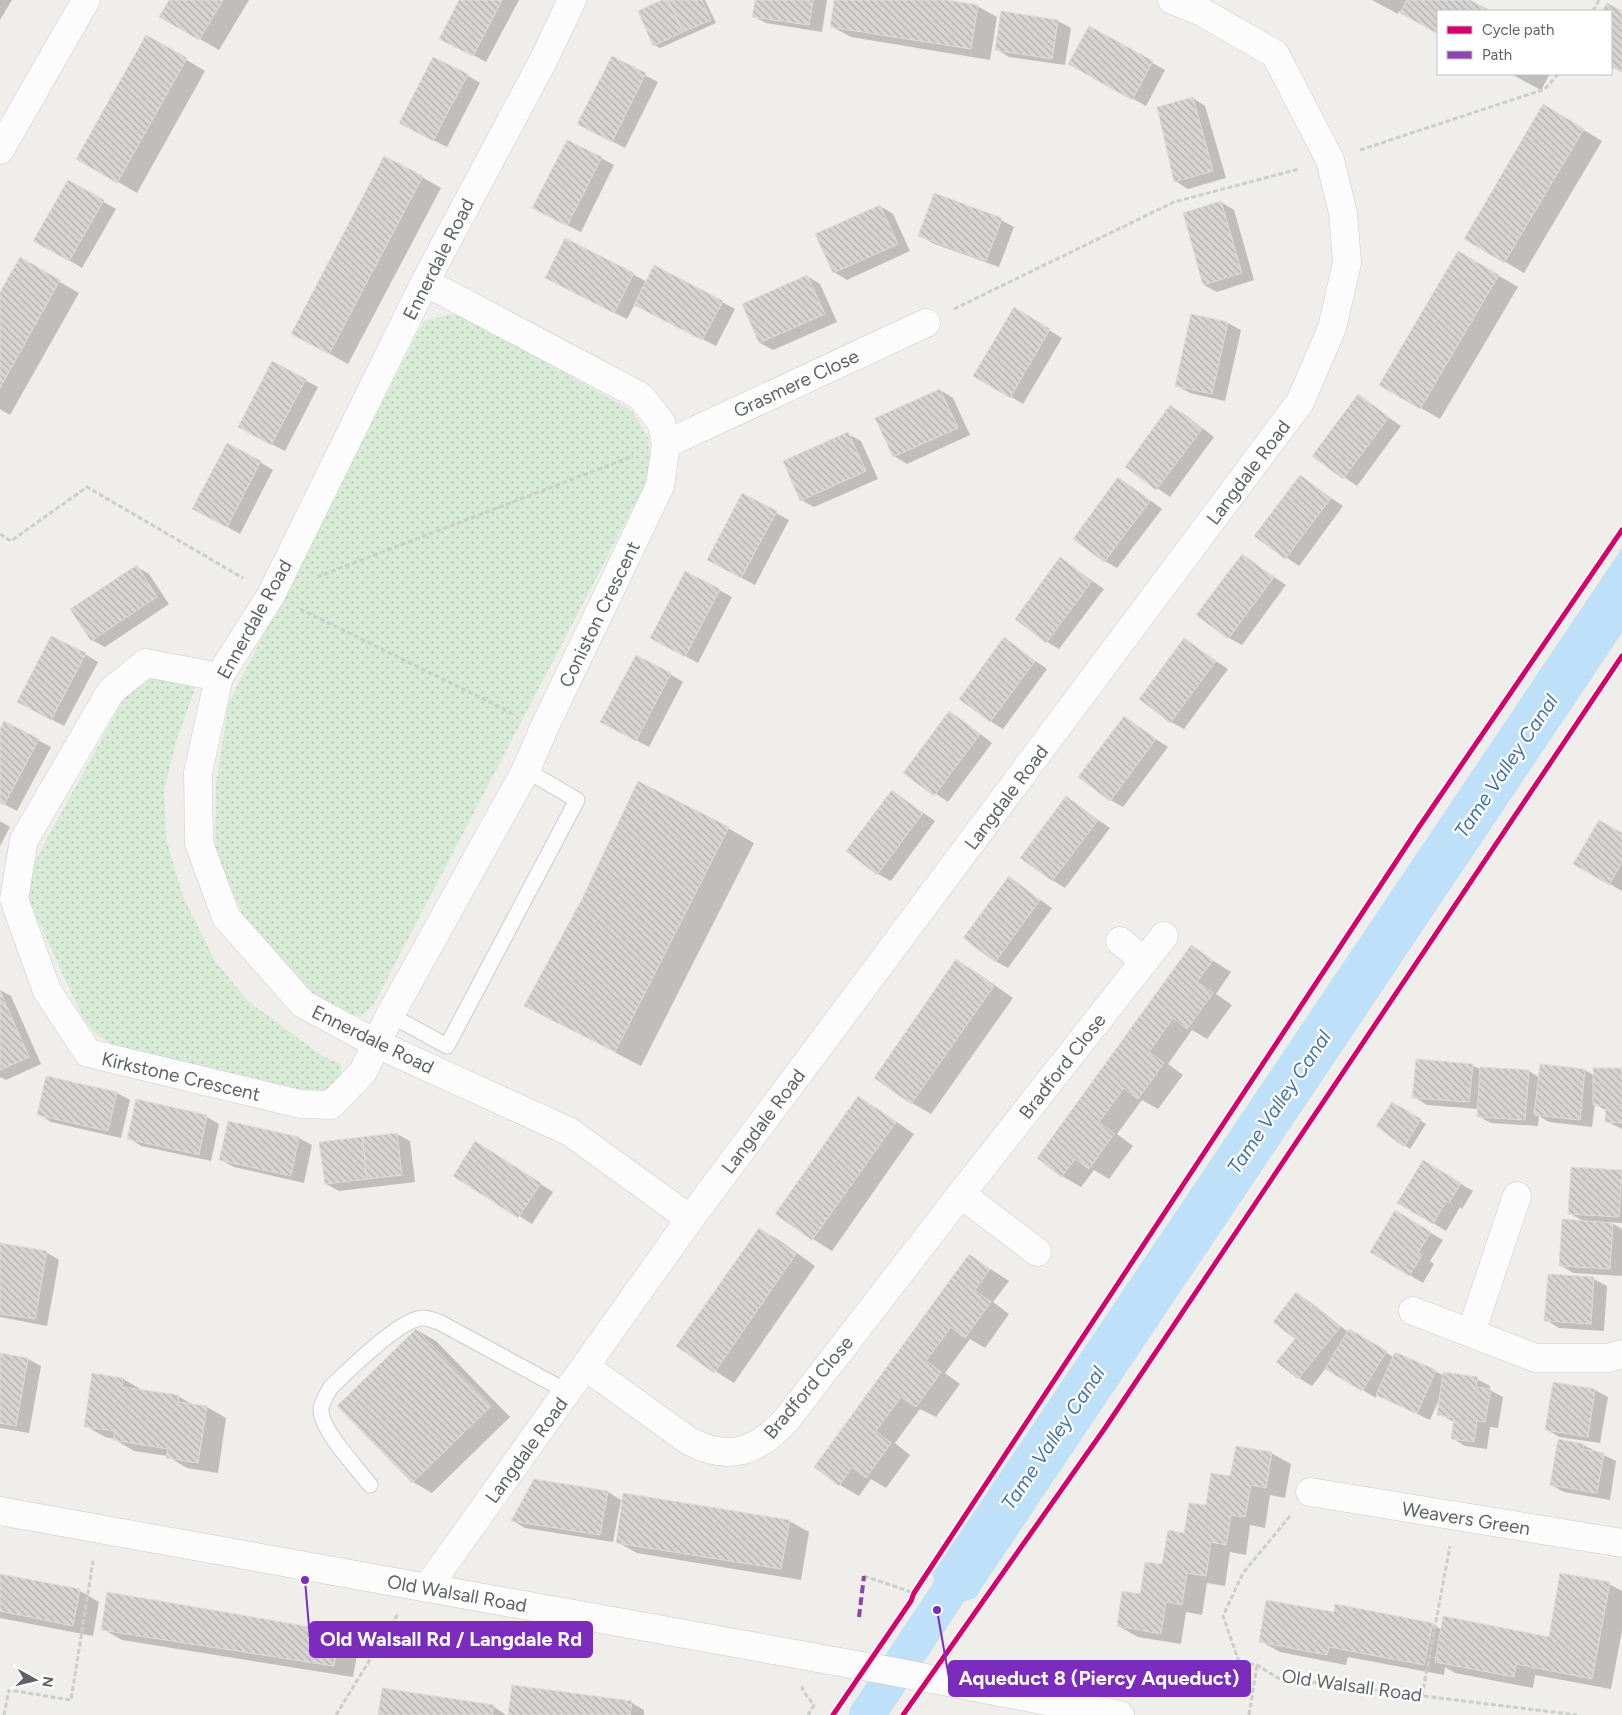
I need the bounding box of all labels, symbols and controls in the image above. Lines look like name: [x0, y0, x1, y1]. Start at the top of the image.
legend: [1437, 10, 1612, 75]
text: Cycle path: [1482, 21, 1554, 39]
text: Path: [1482, 46, 1512, 64]
street label: Ennerdale Road: [398, 195, 479, 324]
street label: Grasmere Close: [730, 344, 863, 423]
street label: Langdale Road: [1202, 415, 1295, 529]
street label: Coniston Crescent: [554, 537, 645, 691]
street label: Ennerdale Road: [212, 555, 297, 683]
water label: Tame Valley Canal: [1449, 689, 1563, 842]
street label: Langdale Road: [960, 740, 1053, 854]
street label: Ennerdale Road: [308, 1000, 438, 1079]
street label: Bradford Close: [1014, 1009, 1111, 1124]
water label: Tame Valley Canal: [1222, 1025, 1336, 1178]
street label: Kirkstone Crescent: [99, 1047, 262, 1106]
street label: Langdale Road: [717, 1064, 810, 1178]
street label: Bradford Close: [759, 1331, 858, 1443]
water label: Tame Valley Canal: [996, 1361, 1110, 1514]
street label: Langdale Road: [480, 1393, 572, 1508]
street label: Weavers Green: [1400, 1497, 1532, 1540]
street label: Old Walsall Road: [385, 1570, 529, 1617]
callout: Old Walsall Rd / Langdale Rd: [310, 1622, 592, 1657]
text: Old Walsall Rd / Langdale Rd: [320, 1627, 582, 1651]
north arrow: [10, 1655, 60, 1705]
callout: Aqueduct 8 (Piercy Aqueduct): [949, 1661, 1250, 1696]
street label: Old Walsall Road: [1280, 1664, 1424, 1707]
text: Aqueduct 8 (Piercy Aqueduct): [959, 1666, 1239, 1690]
text: N: [38, 1675, 57, 1688]

